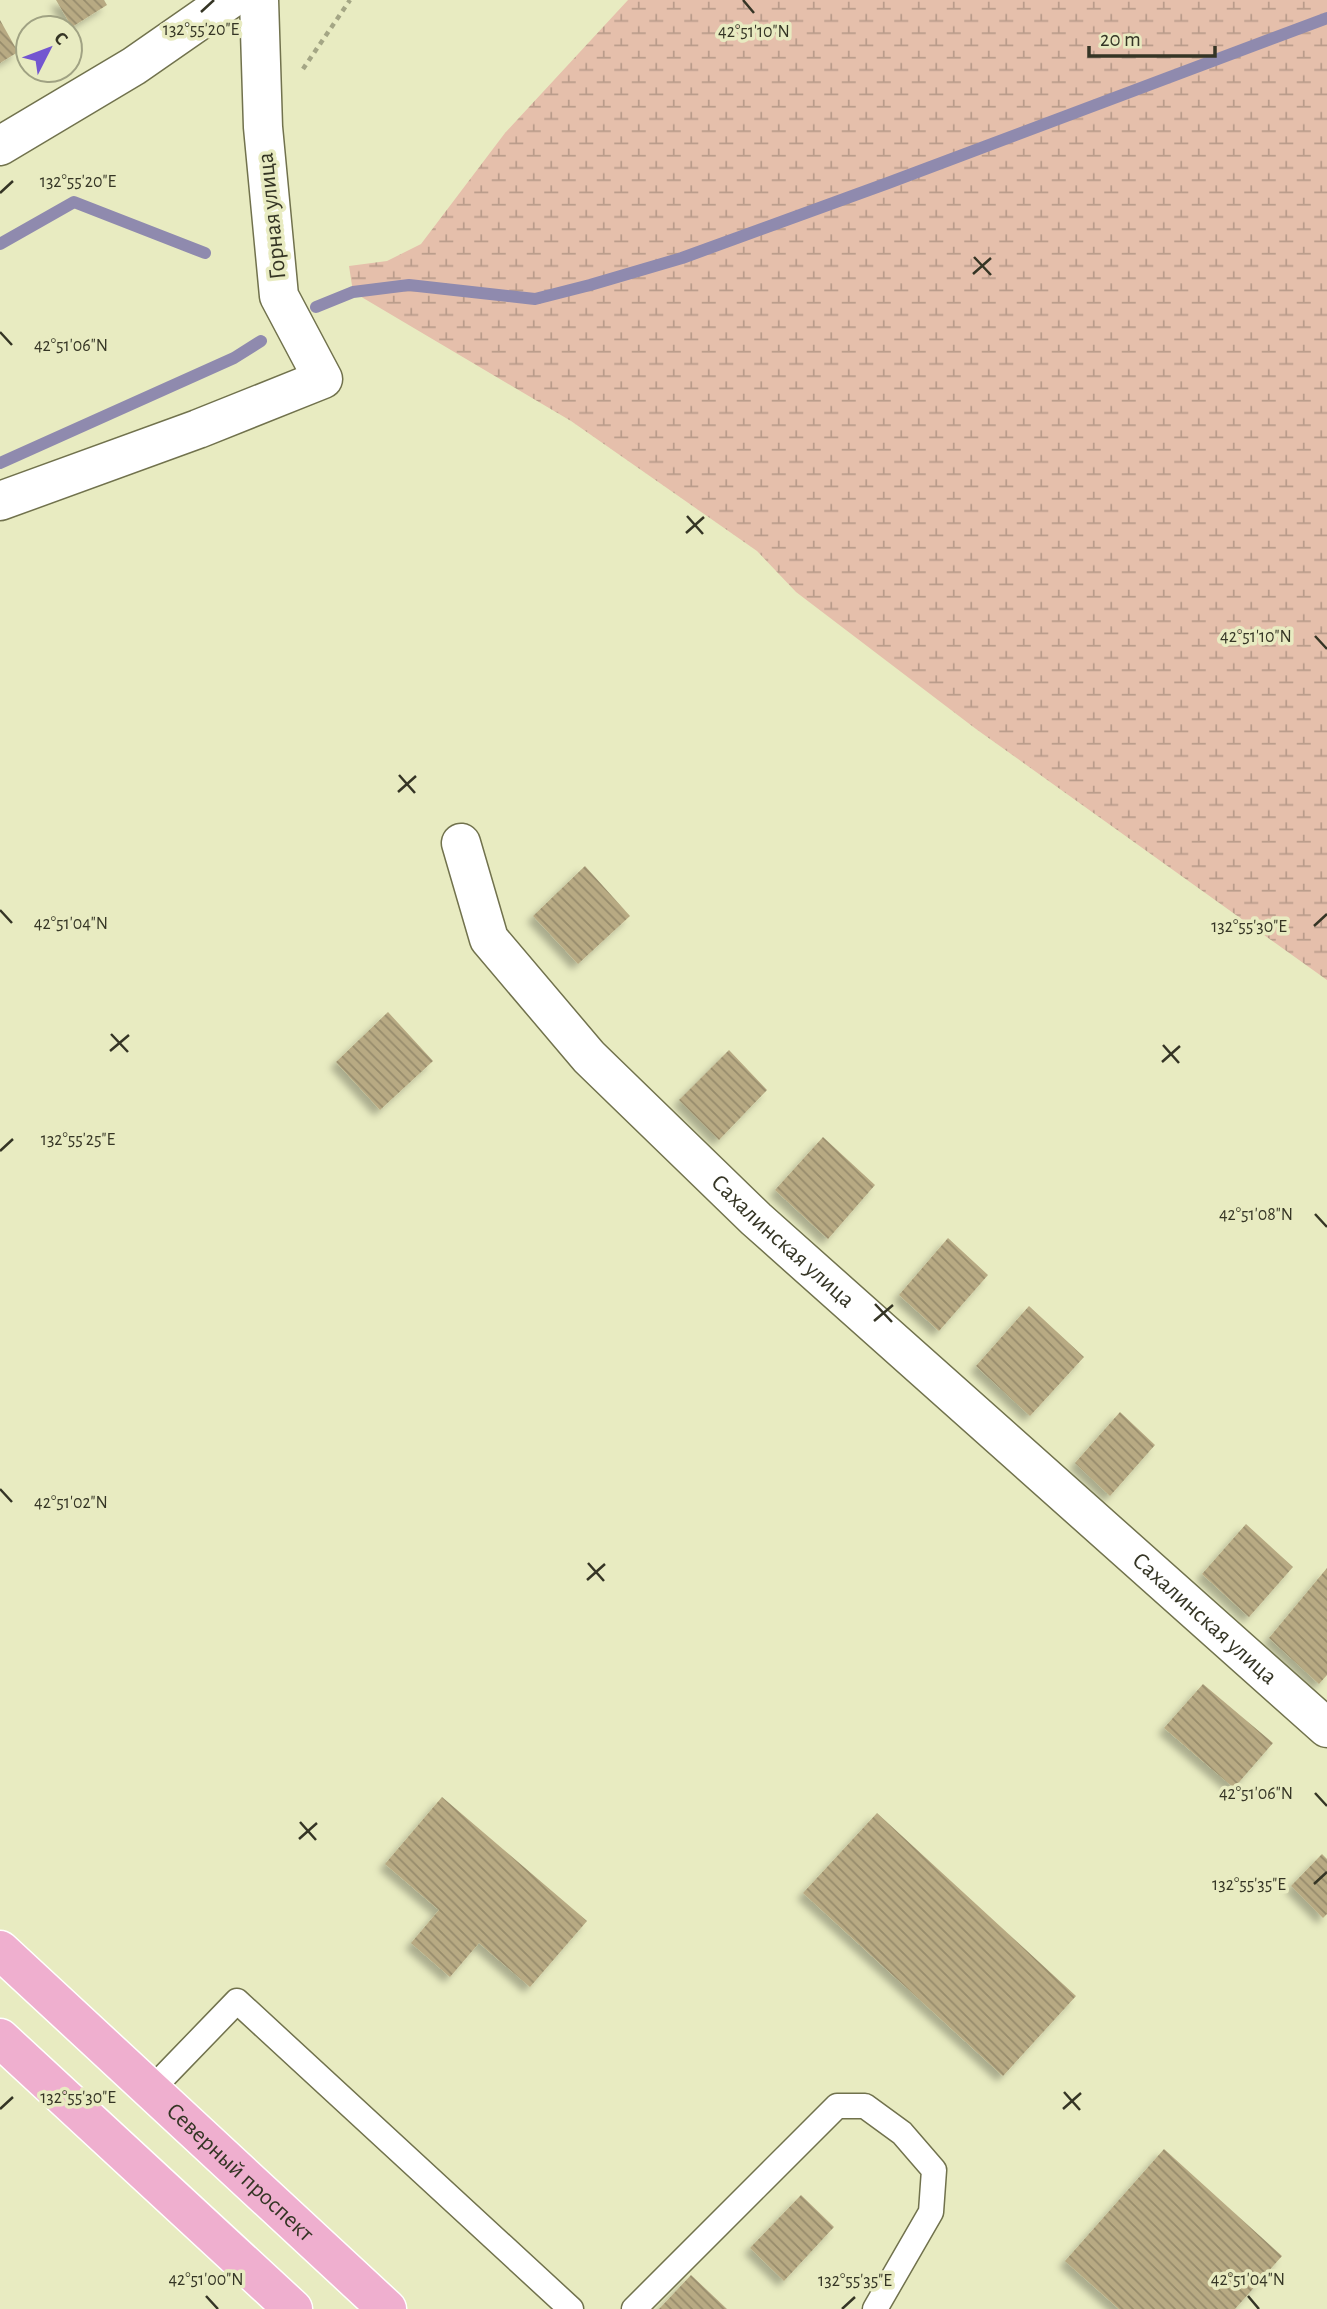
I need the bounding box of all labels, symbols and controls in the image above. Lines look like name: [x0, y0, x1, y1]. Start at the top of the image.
north arrow: [14, 14, 84, 84]
scale bar: [1089, 14, 1215, 58]
text: 132°55'20"E: [163, 21, 240, 39]
text: 42°51'10"N: [718, 23, 790, 41]
text: С: [50, 28, 71, 49]
text: 20 m: [1100, 29, 1141, 50]
street label: Горная улица: [253, 151, 291, 281]
text: 132°55'20"E: [40, 173, 117, 191]
text: 42°51'06"N: [34, 337, 108, 355]
text: 42°51'10"N: [1220, 628, 1292, 646]
text: 42°51'04"N: [34, 915, 108, 933]
text: 132°55'30"E: [1211, 918, 1287, 936]
text: 132°55'25"E: [41, 1131, 116, 1149]
street label: Сахалинская улица: [706, 1170, 859, 1313]
text: 42°51'08"N: [1219, 1206, 1293, 1224]
text: 42°51'02"N: [34, 1494, 108, 1512]
street label: Сахалинская улица: [1127, 1548, 1281, 1689]
text: 42°51'06"N: [1219, 1785, 1293, 1803]
text: 132°55'35"E: [1212, 1876, 1286, 1894]
text: 132°55'30"E: [40, 2089, 116, 2107]
street label: Северный проспект: [162, 2099, 318, 2246]
text: 42°51'00"N: [168, 2271, 244, 2289]
text: 42°51'04"N: [1211, 2271, 1285, 2289]
text: 132°55'35"E: [818, 2272, 892, 2290]

